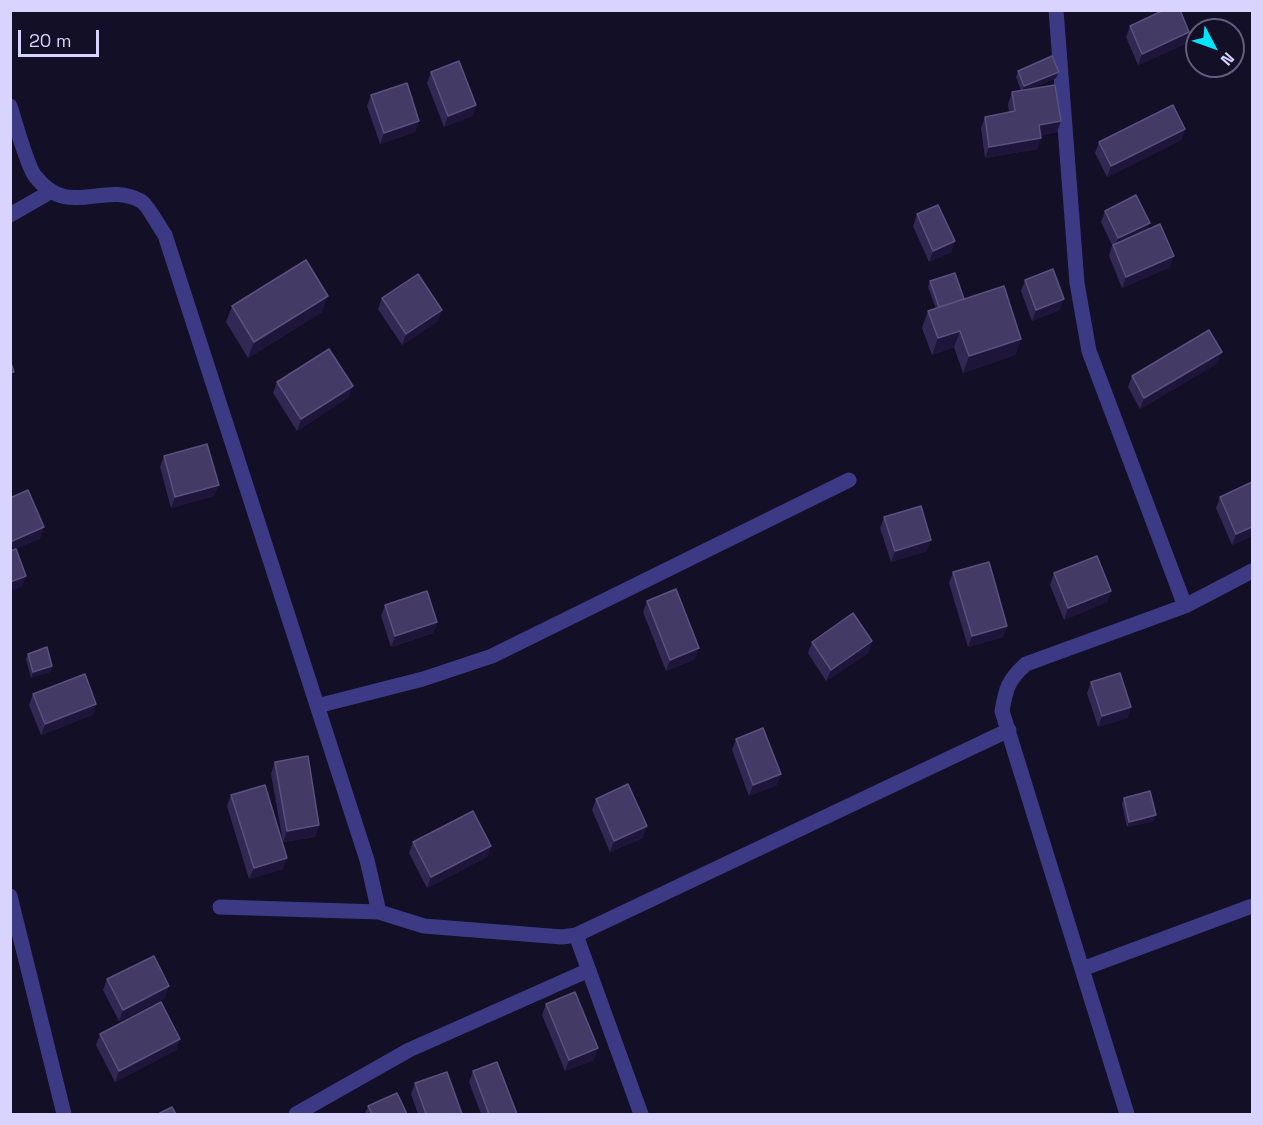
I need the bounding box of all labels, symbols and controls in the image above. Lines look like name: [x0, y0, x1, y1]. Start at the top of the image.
scale bar: [21, 18, 102, 56]
north arrow: [1185, 18, 1245, 78]
text: 20 m: [29, 29, 72, 52]
text: N: [1216, 48, 1239, 70]

